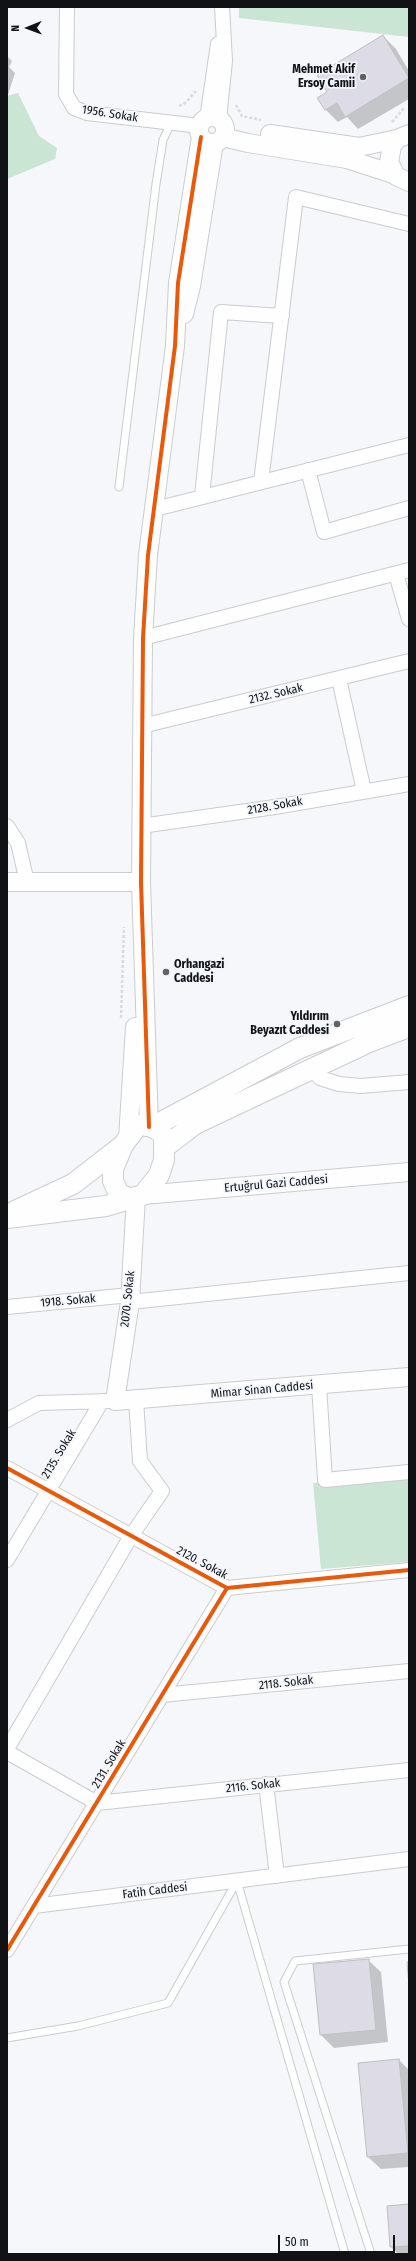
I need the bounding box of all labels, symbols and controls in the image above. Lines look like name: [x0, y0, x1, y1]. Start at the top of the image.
north arrow: [8, 8, 48, 48]
text: N: [9, 25, 22, 32]
place label: Mehmet Akif Ersoy Camii: [292, 63, 355, 91]
marker: Mehmet Akif Ersoy Camii: [358, 72, 368, 82]
street label: 1956. Sokak: [81, 102, 139, 126]
street label: 2132. Sokak: [248, 681, 304, 707]
street label: 2128. Sokak: [246, 794, 304, 818]
place label: Orhangazi Caddesi: [174, 958, 224, 986]
marker: Orhangazi Caddesi: [161, 967, 171, 977]
place label: Yıldırım Beyazıt Caddesi: [250, 1010, 329, 1038]
marker: Yıldırım Beyazıt Caddesi: [332, 1019, 342, 1029]
street label: Ertuğrul Gazi Caddesi: [224, 1172, 328, 1196]
street label: 2070. Sokak: [118, 1270, 138, 1328]
street label: 1918. Sokak: [40, 1291, 96, 1311]
street label: Mimar Sinan Caddesi: [210, 1378, 314, 1402]
street label: 2135. Sokak: [39, 1427, 79, 1481]
street label: 2120. Sokak: [174, 1544, 230, 1582]
street label: 2118. Sokak: [258, 1673, 314, 1693]
street label: 2131. Sokak: [89, 1737, 129, 1791]
street label: 2116. Sokak: [225, 1776, 281, 1796]
street label: Fatih Caddesi: [122, 1880, 188, 1902]
scale bar: [280, 2227, 397, 2253]
text: 50 m: [285, 2235, 309, 2249]

